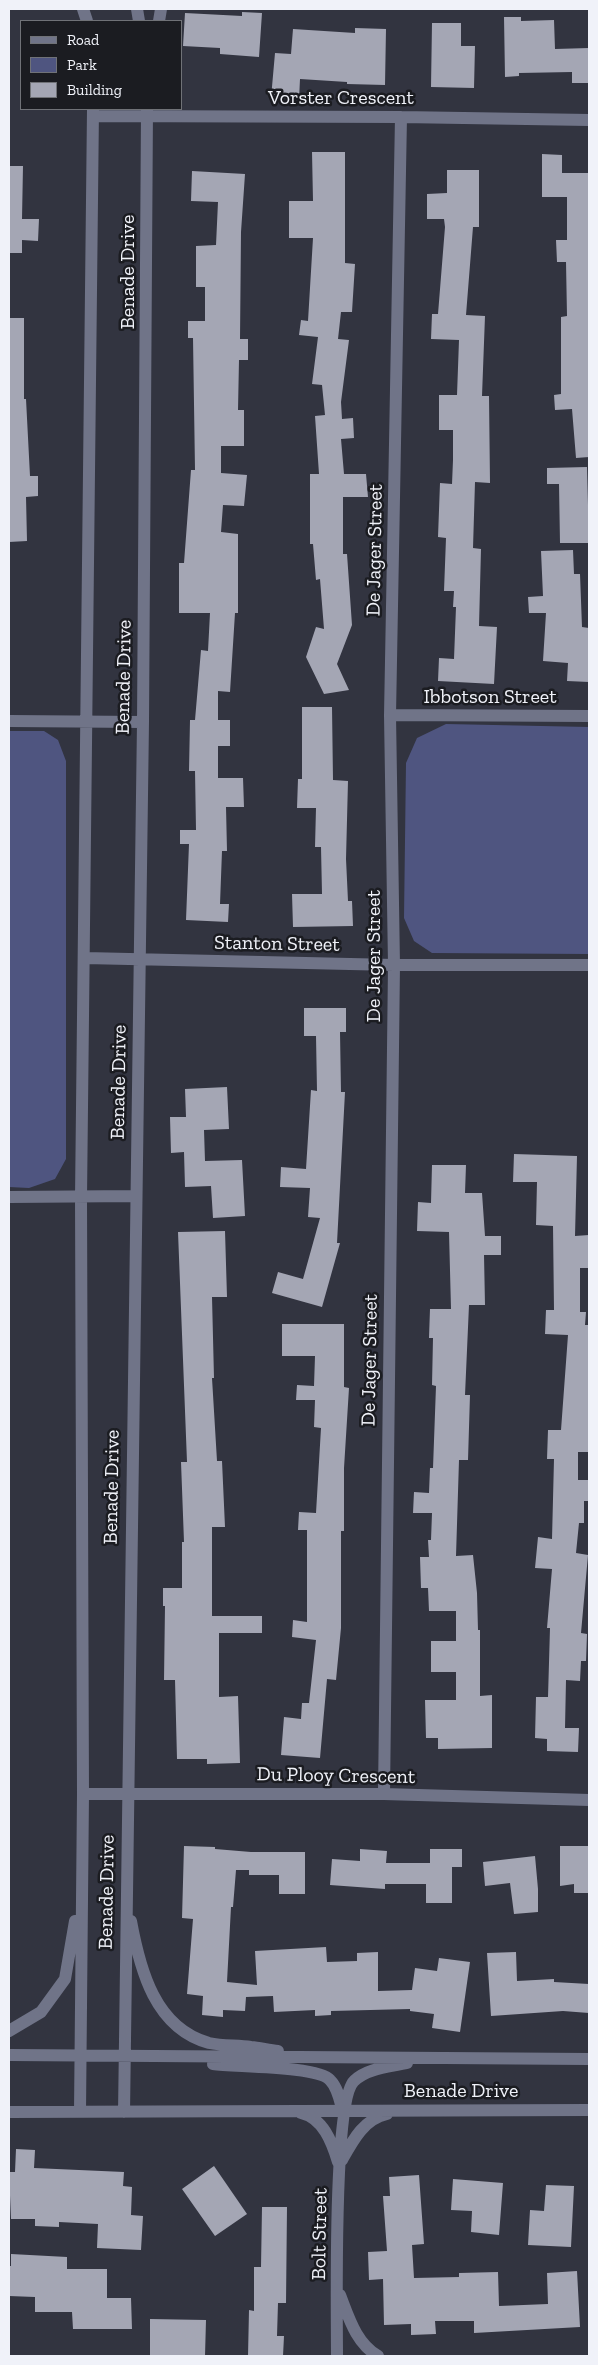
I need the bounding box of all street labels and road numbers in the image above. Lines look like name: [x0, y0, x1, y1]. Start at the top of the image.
street label: Vorster Crescent: [268, 86, 414, 110]
street label: Benade Drive: [116, 215, 140, 329]
street label: De Jager Street: [362, 484, 388, 616]
street label: Benade Drive: [111, 619, 137, 735]
street label: Ibbotson Street: [423, 685, 557, 709]
street label: De Jager Street: [362, 890, 386, 1022]
street label: Stanton Street: [214, 931, 340, 957]
street label: Benade Drive: [106, 1024, 132, 1140]
street label: De Jager Street: [357, 1294, 383, 1426]
street label: Benade Drive: [99, 1429, 125, 1545]
street label: Du Plooy Crescent: [256, 1763, 416, 1789]
street label: Benade Drive: [94, 1834, 120, 1950]
street label: Benade Drive: [404, 2079, 518, 2103]
street label: Bolt Street: [307, 2188, 333, 2280]

